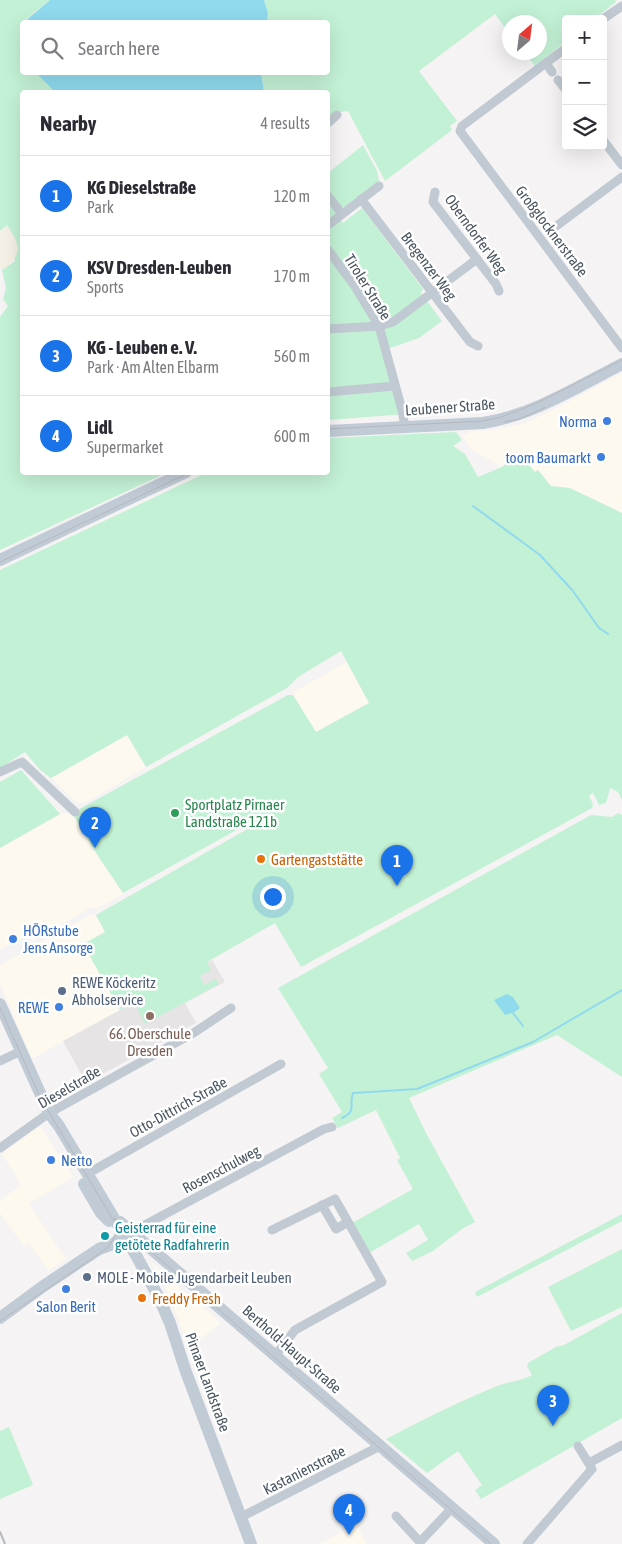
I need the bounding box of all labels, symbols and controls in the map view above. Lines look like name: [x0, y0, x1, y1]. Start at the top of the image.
north arrow: [502, 15, 547, 60]
map controls: [562, 15, 607, 150]
button: +: [562, 15, 607, 60]
search box: [20, 20, 330, 75]
icon: search: [38, 34, 66, 62]
text: Search here: [78, 37, 160, 59]
button: −: [562, 60, 607, 105]
button: layers: [562, 105, 607, 150]
text: Nearby: [40, 111, 96, 135]
text: 4 results: [260, 114, 310, 132]
text: KG Dieselstraße: [87, 176, 196, 198]
street label: Großglocknerstraße: [512, 182, 592, 280]
text: 1: [52, 187, 60, 205]
text: 120 m: [274, 187, 310, 205]
street label: Oberndorfer Weg: [442, 191, 511, 277]
text: Park: [87, 198, 114, 216]
street label: Bregenzer Weg: [398, 229, 460, 304]
street label: Tiroler Straße: [341, 251, 395, 323]
text: KSV Dresden-Leuben: [87, 256, 231, 278]
text: 2: [52, 267, 60, 285]
text: 170 m: [274, 267, 310, 285]
text: Sports: [87, 278, 124, 296]
text: KG - Leuben e. V.: [87, 336, 197, 358]
text: 3: [52, 347, 60, 365]
text: 560 m: [274, 347, 310, 365]
text: Park · Am Alten Elbarm: [87, 358, 219, 376]
street label: Leubener Straße: [405, 395, 496, 419]
place label: Norma: [559, 413, 597, 430]
marker: Norma: [601, 415, 613, 427]
text: Lidl: [87, 416, 113, 438]
text: 4: [52, 427, 60, 445]
text: 600 m: [274, 427, 310, 445]
text: Supermarket: [87, 438, 163, 456]
place label: toom Baumarkt: [505, 449, 591, 466]
marker: toom Baumarkt: [595, 451, 607, 463]
place label: Sportplatz Pirnaer Landstraße 121b: [185, 796, 285, 830]
pin: 2: [79, 807, 111, 848]
marker: Sportplatz Pirnaer Landstraße 121b: [169, 807, 181, 819]
pin: 1: [381, 845, 413, 886]
place label: Gartengaststätte: [271, 851, 363, 868]
marker: Gartengaststätte: [255, 853, 267, 865]
your location: [260, 884, 286, 910]
place label: HÖRstube Jens Ansorge: [23, 922, 93, 956]
marker: HÖRstube Jens Ansorge: [7, 933, 19, 945]
place label: REWE Köckeritz Abholservice: [72, 974, 156, 1008]
marker: REWE Köckeritz Abholservice: [56, 985, 68, 997]
place label: REWE: [18, 999, 50, 1016]
marker: REWE: [53, 1001, 65, 1013]
marker: 66. Oberschule Dresden: [144, 1010, 156, 1022]
place label: 66. Oberschule Dresden: [109, 1025, 191, 1059]
street label: Dieselstraße: [35, 1062, 103, 1112]
street label: Otto-Dittrich-Straße: [126, 1073, 230, 1141]
street label: Rosenschulweg: [179, 1141, 263, 1197]
place label: Netto: [61, 1152, 92, 1169]
marker: Netto: [45, 1154, 57, 1166]
place label: Geisterrad für eine getötete Radfahrerin: [115, 1219, 230, 1253]
marker: Geisterrad für eine getötete Radfahrerin: [99, 1230, 111, 1242]
place label: MOLE - Mobile Jugendarbeit Leuben: [97, 1269, 292, 1286]
marker: MOLE - Mobile Jugendarbeit Leuben: [81, 1271, 93, 1283]
marker: Salon Berit: [60, 1283, 72, 1295]
place label: Freddy Fresh: [152, 1290, 221, 1307]
marker: Freddy Fresh: [136, 1292, 148, 1304]
place label: Salon Berit: [36, 1298, 96, 1315]
street label: Berthold-Haupt-Straße: [239, 1302, 345, 1397]
street label: Pirnaer Landstraße: [182, 1330, 234, 1434]
pin: 3: [537, 1385, 569, 1426]
street label: Kastanienstraße: [260, 1442, 348, 1498]
pin: 4: [333, 1494, 365, 1535]

